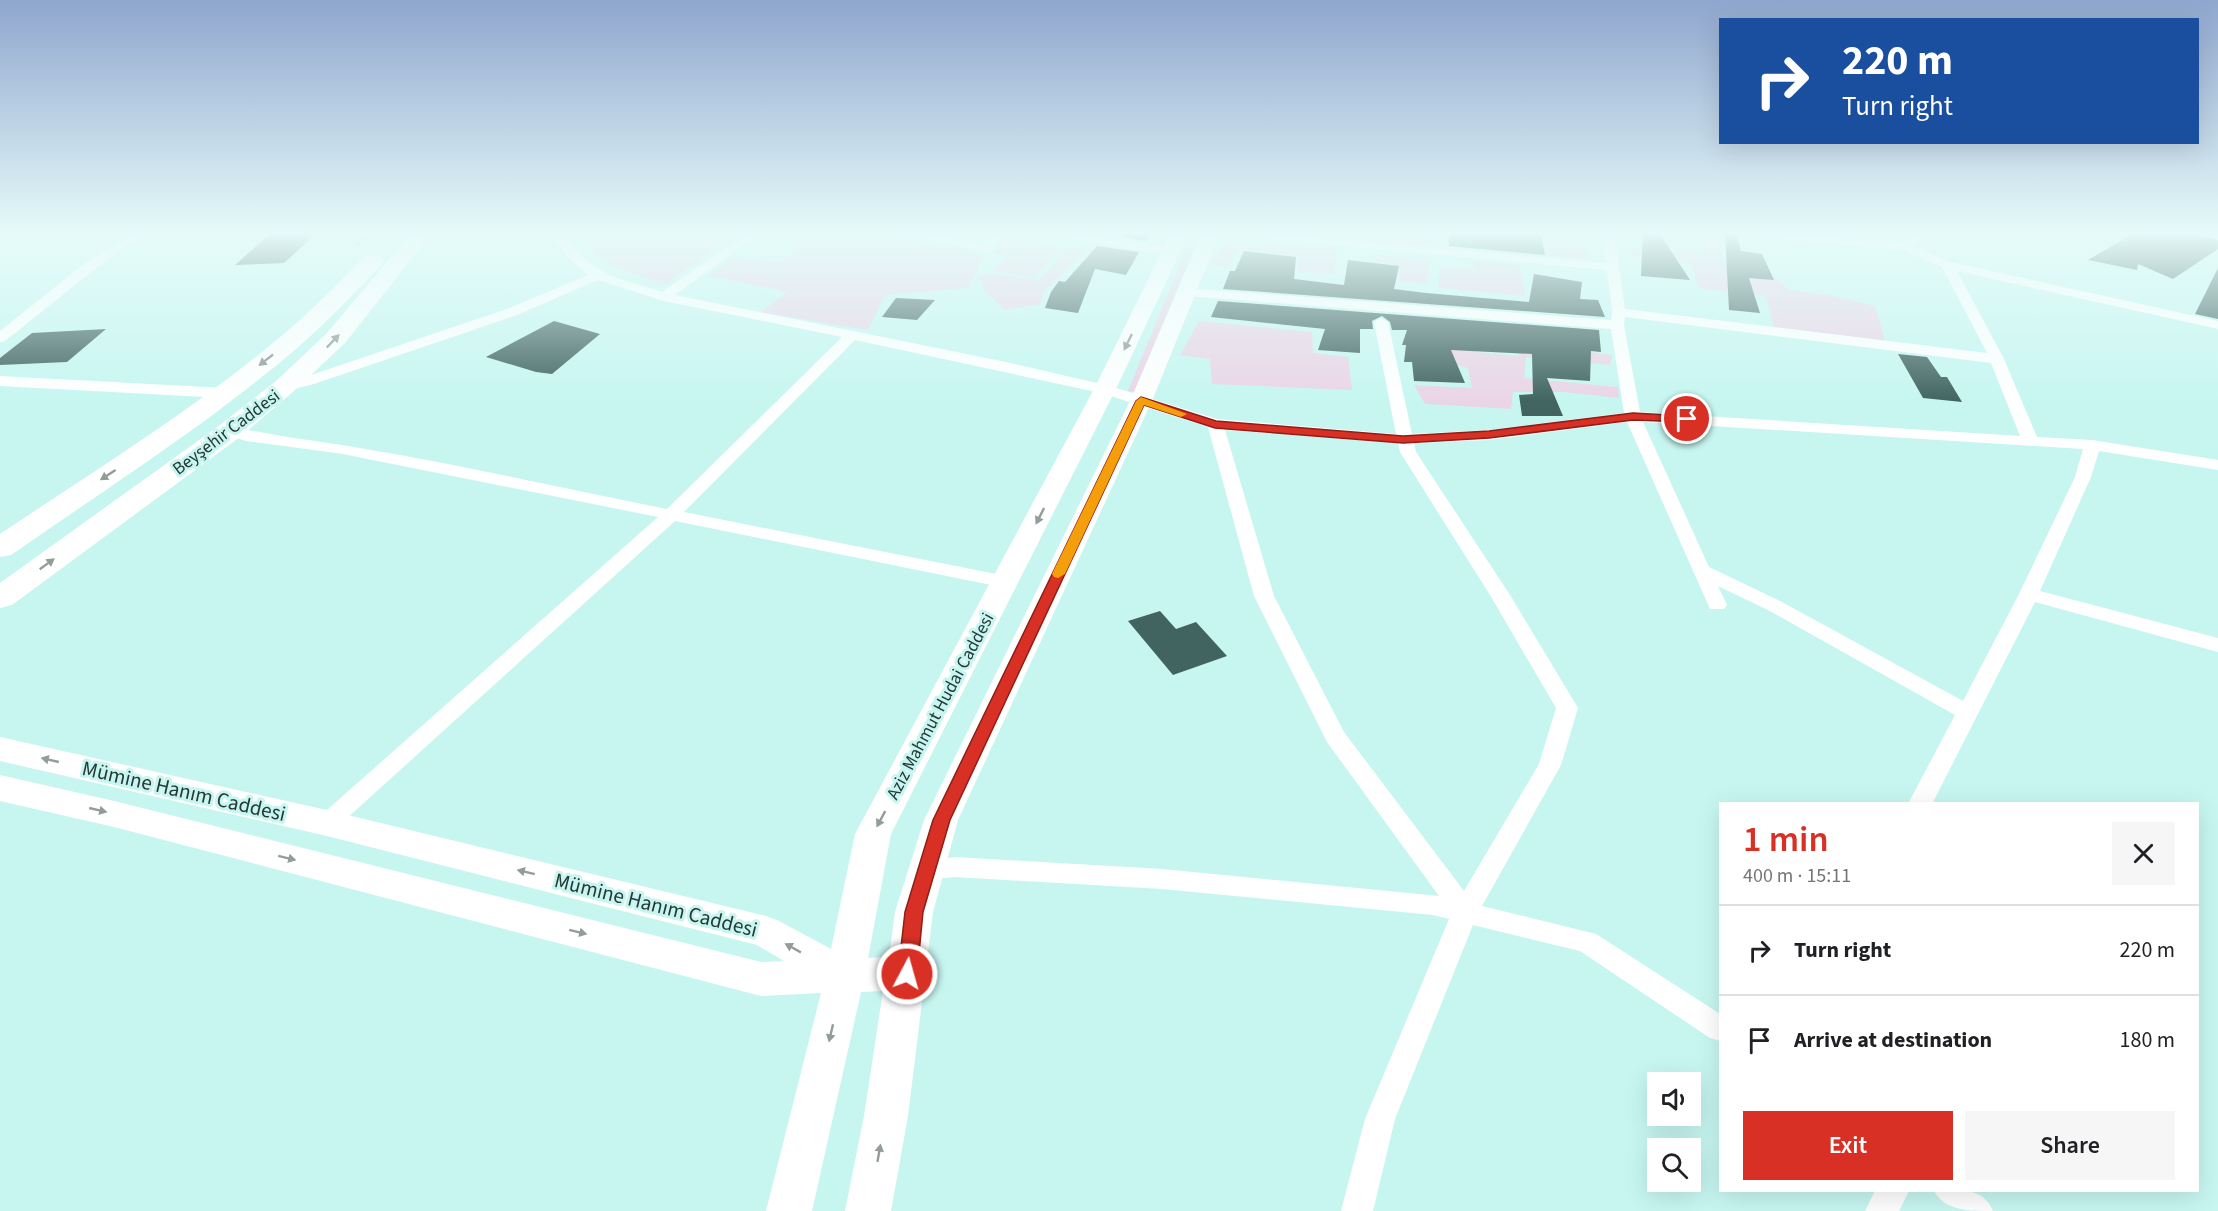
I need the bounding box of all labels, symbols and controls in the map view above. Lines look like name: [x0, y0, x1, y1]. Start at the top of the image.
text: 220 m: [1842, 31, 1953, 91]
icon: right: [1743, 42, 1821, 120]
text: Turn right: [1842, 87, 1953, 126]
one-way arrow: [326, 334, 340, 348]
one-way arrow: [1123, 334, 1133, 351]
one-way arrow: [258, 354, 273, 366]
street label: Beyşehir Caddesi: [167, 384, 285, 481]
pin: [1661, 393, 1712, 444]
icon: arrive: [1670, 402, 1703, 435]
one-way arrow: [100, 469, 116, 480]
one-way arrow: [1035, 508, 1045, 525]
one-way arrow: [40, 558, 55, 570]
street label: Aziz Mahmut Hudai Caddesi: [881, 608, 1000, 804]
street label: Mümine Hanım Caddesi: [79, 753, 289, 829]
one-way arrow: [40, 755, 59, 765]
one-way arrow: [89, 806, 108, 815]
one-way arrow: [876, 811, 886, 828]
text: 1 min: [1743, 814, 1829, 865]
button: close: [2112, 822, 2175, 885]
one-way arrow: [278, 854, 296, 863]
text: 400 m · 15:11: [1743, 862, 1851, 890]
street label: Mümine Hanım Caddesi: [551, 865, 761, 945]
one-way arrow: [516, 867, 535, 877]
one-way arrow: [569, 928, 587, 938]
icon: right: [1743, 934, 1776, 967]
text: Turn right: [1794, 934, 1891, 966]
text: 220 m: [2120, 934, 2175, 966]
position arrow: [875, 942, 939, 1006]
one-way arrow: [785, 943, 802, 953]
one-way arrow: [826, 1024, 835, 1043]
icon: arrive: [1743, 1024, 1776, 1057]
text: Arrive at destination: [1794, 1024, 1992, 1056]
text: 180 m: [2120, 1024, 2175, 1056]
map controls: [1647, 1072, 1701, 1192]
button: sound: [1647, 1072, 1701, 1126]
button: Exit: [1743, 1111, 1953, 1180]
button: Share: [1965, 1111, 2175, 1180]
button: search: [1647, 1138, 1701, 1192]
one-way arrow: [875, 1144, 884, 1163]

